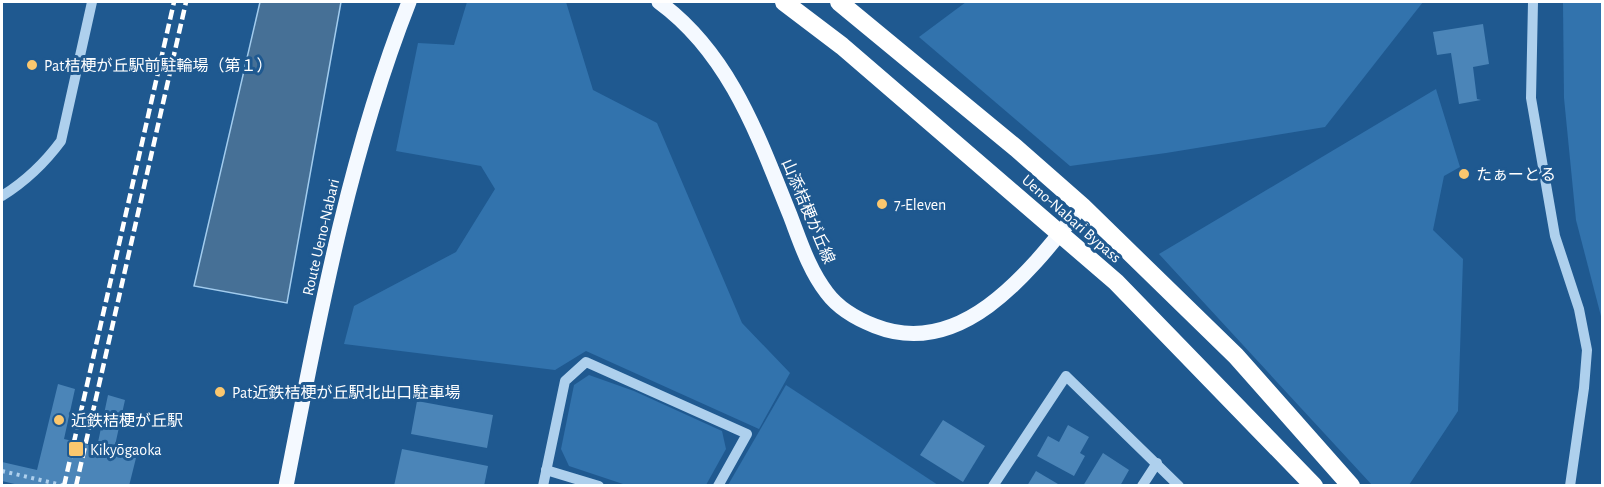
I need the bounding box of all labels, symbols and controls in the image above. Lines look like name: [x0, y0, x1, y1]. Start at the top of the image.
place label: Pat桔梗が丘駅前駐輪場（第１）: [44, 57, 272, 74]
marker: Pat桔梗が丘駅前駐輪場（第１）: [25, 58, 39, 72]
street label: 山添桔梗が丘線: [779, 156, 838, 266]
marker: たぁーとる: [1457, 167, 1471, 181]
place label: たぁーとる: [1476, 167, 1556, 183]
street label: Ueno-Nabari Bypass: [1018, 172, 1124, 267]
street label: Route Ueno-Nabari: [300, 177, 342, 297]
marker: 7-Eleven: [875, 197, 889, 211]
place label: 7-Eleven: [894, 197, 946, 213]
place label: Pat近鉄桔梗が丘駅北出口駐車場: [232, 384, 460, 401]
marker: Pat近鉄桔梗が丘駅北出口駐車場: [213, 385, 227, 399]
place label: 近鉄桔梗が丘駅: [71, 412, 183, 429]
marker: 近鉄桔梗が丘駅: [52, 413, 66, 427]
marker: Kikyōgaoka: [67, 440, 85, 458]
place label: Kikyōgaoka: [90, 442, 162, 459]

